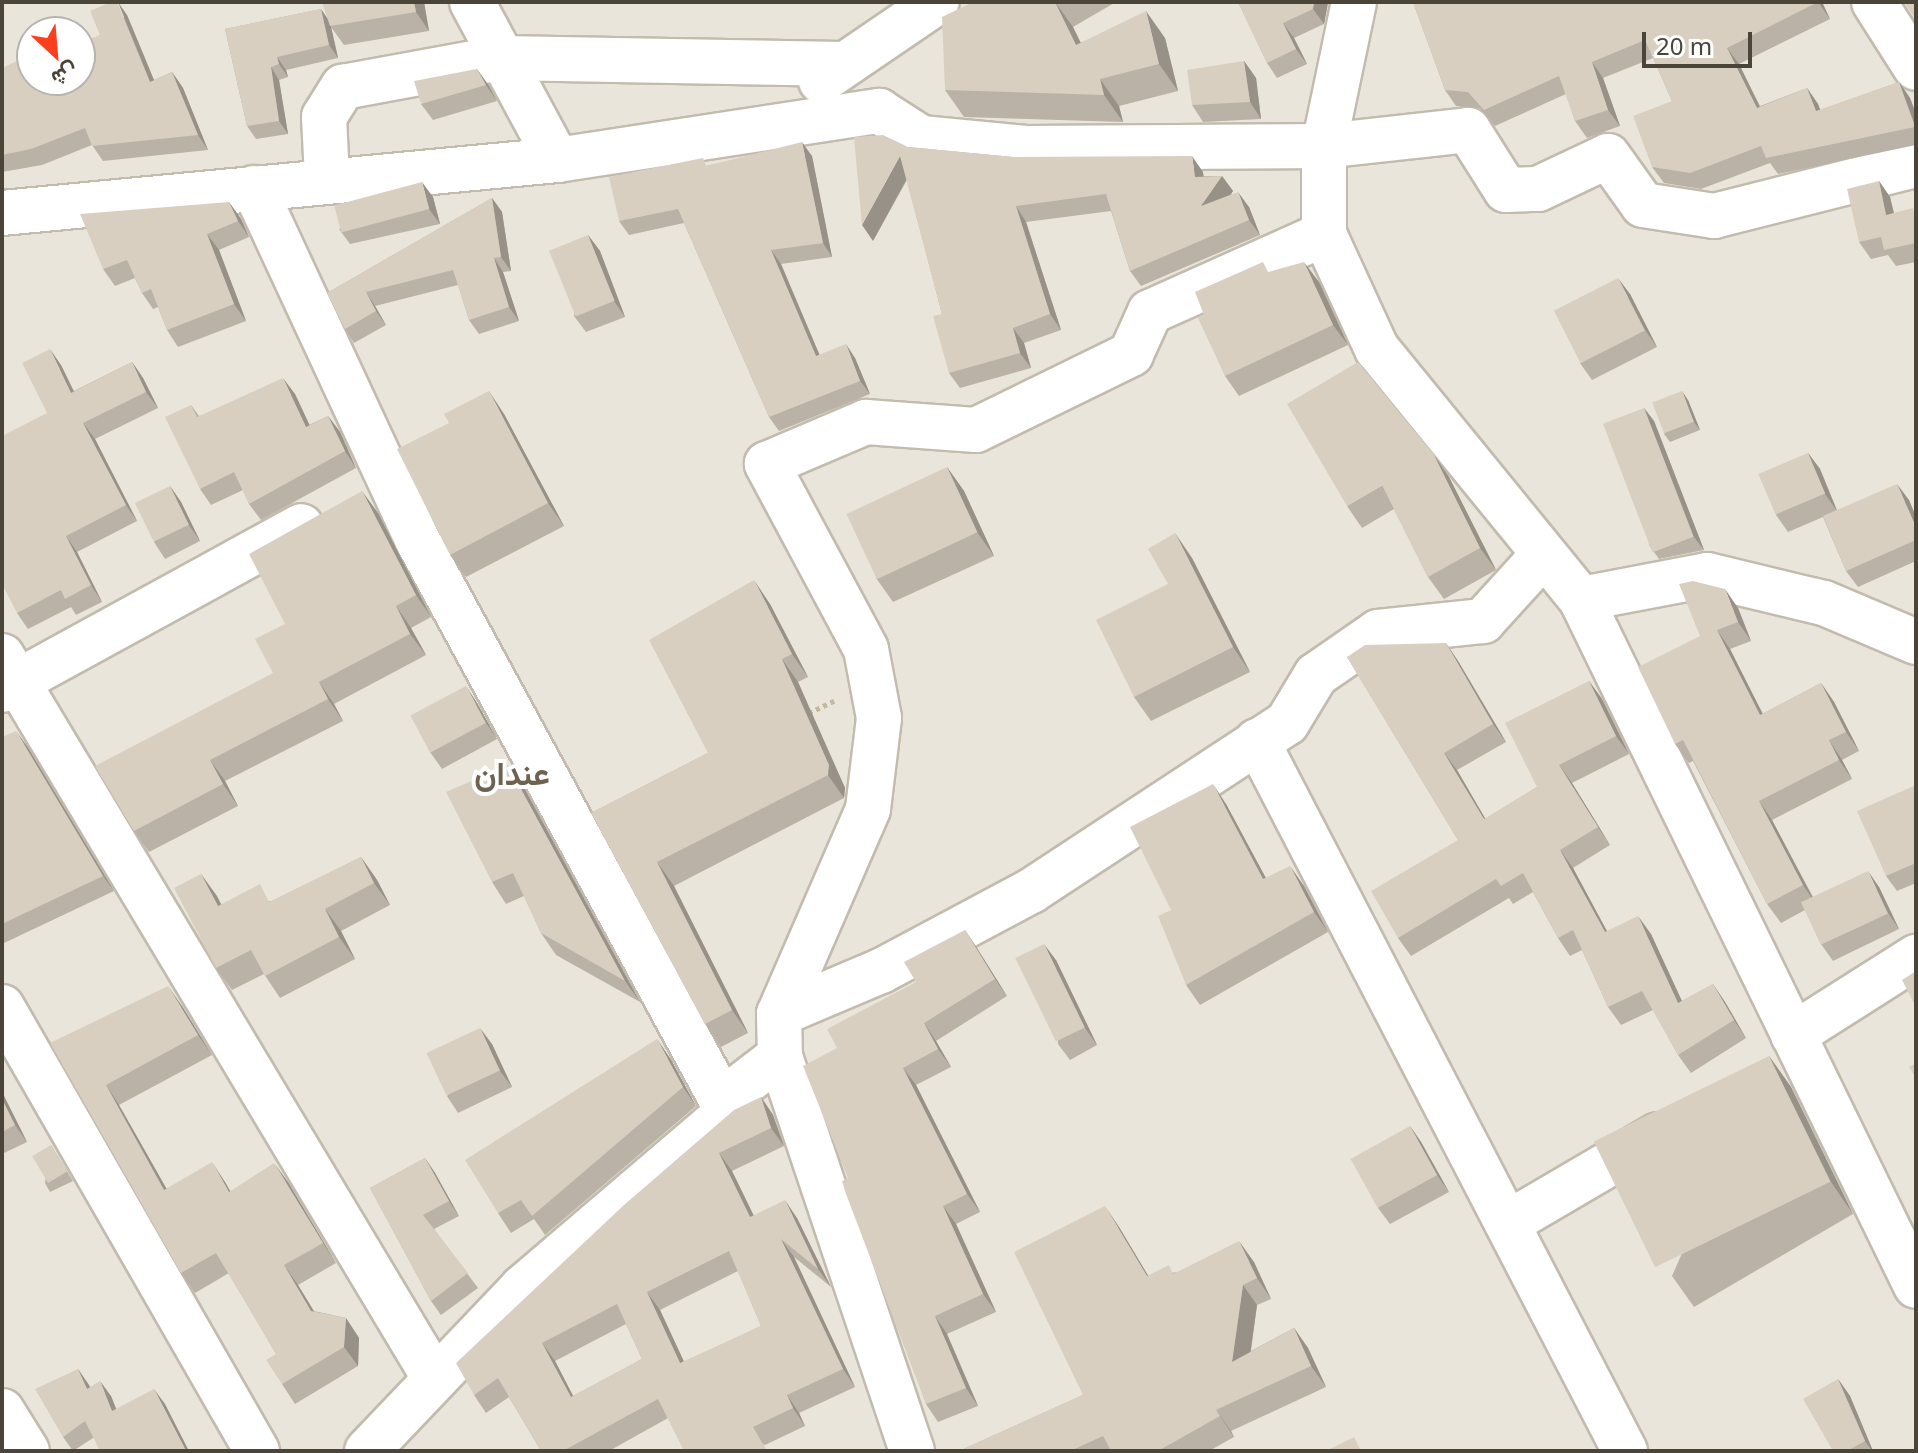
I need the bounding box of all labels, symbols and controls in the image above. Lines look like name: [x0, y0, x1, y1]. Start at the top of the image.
north arrow: [16, 16, 96, 96]
scale bar: [1646, 16, 1756, 66]
text: 20 m: [1656, 29, 1712, 62]
text: ش: [47, 56, 84, 95]
district label: عندان: [474, 754, 550, 792]

